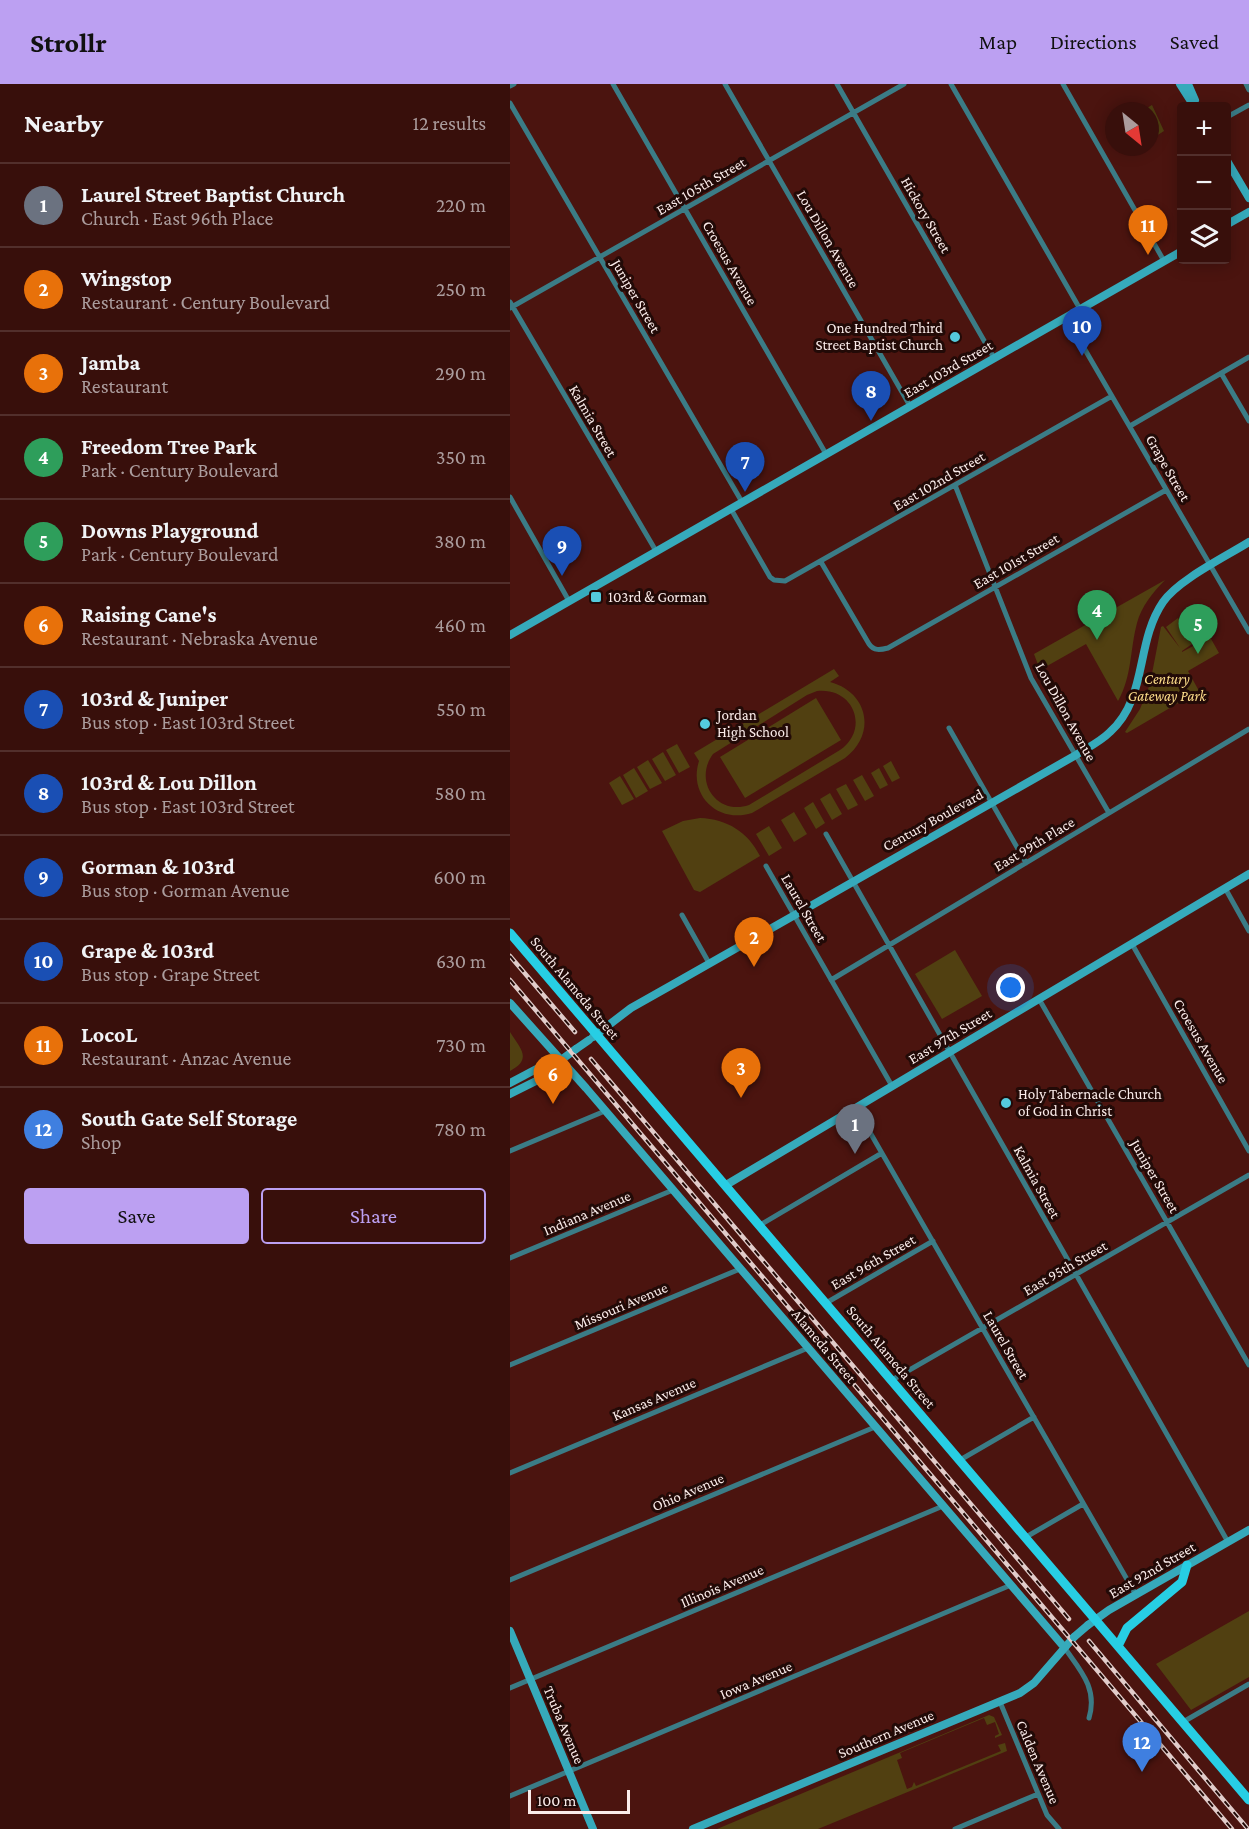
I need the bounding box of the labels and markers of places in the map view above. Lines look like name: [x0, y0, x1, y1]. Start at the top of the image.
pin: 11: [1128, 206, 1168, 255]
pin: 10: [1062, 306, 1102, 356]
place label: One Hundred Third Street Baptist Church: [815, 320, 943, 354]
marker: One Hundred Third Street Baptist Church: [948, 330, 962, 344]
pin: 8: [852, 372, 890, 421]
pin: 7: [726, 442, 764, 492]
pin: 9: [542, 526, 582, 576]
place label: 103rd & Gorman: [608, 589, 707, 605]
marker: 103rd & Gorman: [589, 590, 603, 604]
pin: 4: [1078, 590, 1116, 640]
pin: 5: [1178, 604, 1218, 654]
place label: Jordan High School: [715, 707, 789, 741]
marker: Jordan High School: [698, 717, 712, 731]
pin: 2: [734, 918, 774, 967]
pin: 3: [722, 1048, 760, 1098]
pin: 6: [534, 1054, 573, 1104]
place label: Holy Tabernacle Church of God in Christ: [1018, 1086, 1162, 1119]
marker: Holy Tabernacle Church of God in Christ: [999, 1096, 1013, 1110]
pin: 1: [836, 1104, 874, 1154]
pin: 12: [1122, 1722, 1162, 1772]

